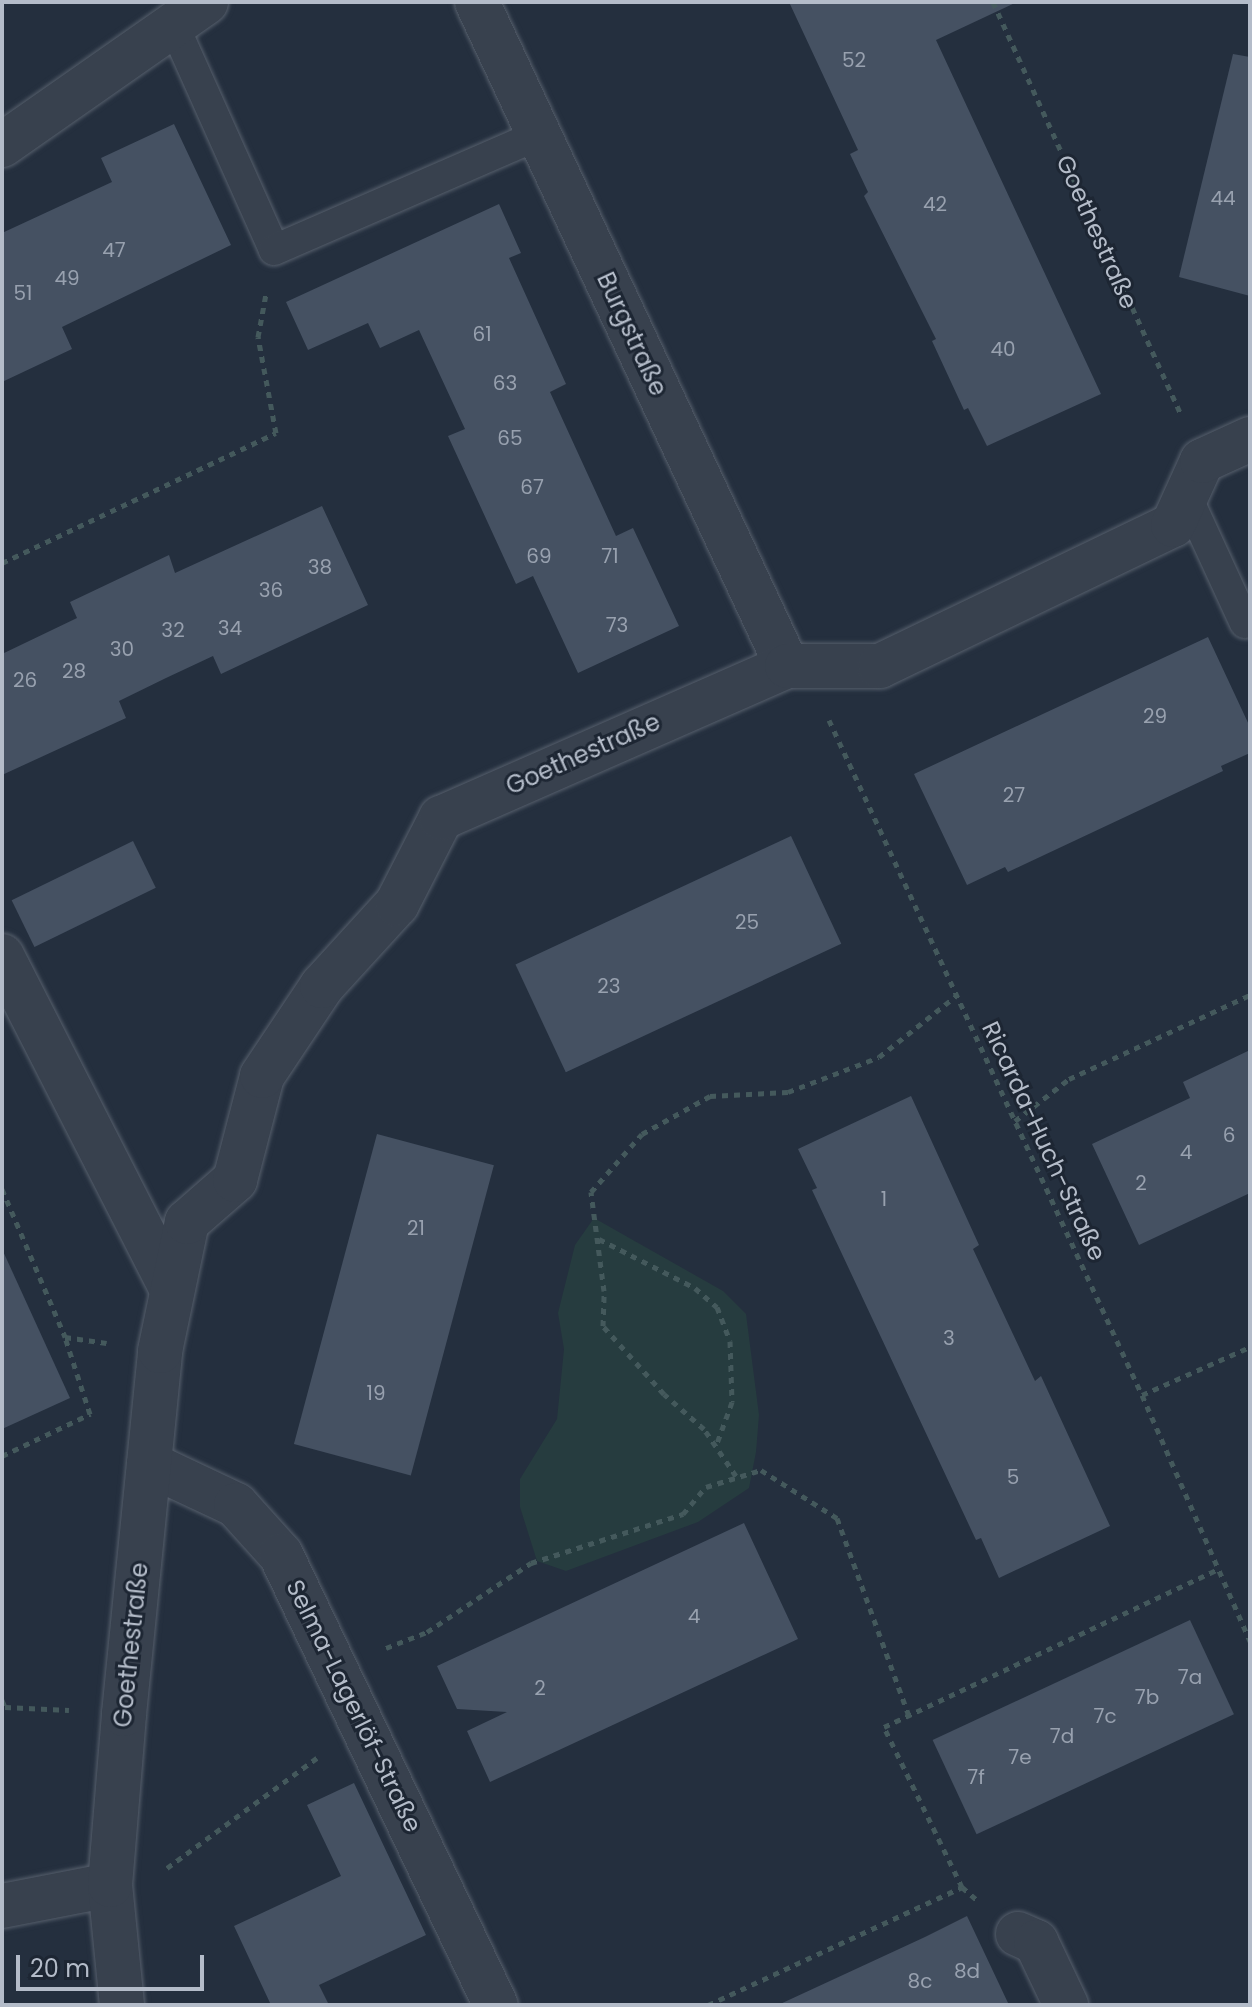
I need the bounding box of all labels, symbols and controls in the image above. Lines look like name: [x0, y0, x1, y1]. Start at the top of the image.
house number: 52: [842, 48, 866, 72]
street label: Goethestraße: [1050, 151, 1144, 313]
house number: 44: [1210, 186, 1236, 210]
house number: 42: [923, 192, 947, 216]
house number: 47: [102, 238, 126, 262]
house number: 49: [54, 266, 80, 290]
street label: Burgstraße: [591, 268, 673, 400]
house number: 51: [14, 281, 32, 305]
house number: 61: [472, 322, 492, 346]
house number: 40: [990, 337, 1016, 361]
house number: 63: [493, 371, 517, 395]
house number: 65: [497, 426, 523, 450]
house number: 67: [520, 475, 544, 499]
house number: 69: [526, 544, 552, 568]
house number: 71: [601, 544, 619, 568]
house number: 38: [308, 555, 332, 579]
house number: 36: [259, 578, 283, 602]
house number: 73: [606, 613, 628, 637]
house number: 34: [218, 616, 242, 640]
house number: 32: [161, 618, 185, 642]
house number: 30: [110, 637, 134, 661]
house number: 28: [62, 659, 86, 683]
house number: 26: [13, 668, 37, 692]
house number: 29: [1143, 704, 1167, 728]
street label: Goethestraße: [502, 707, 664, 801]
house number: 27: [1003, 783, 1025, 807]
house number: 25: [735, 910, 759, 934]
house number: 23: [597, 974, 621, 998]
street label: Ricarda-Huch-Straße: [976, 1017, 1112, 1265]
house number: 6: [1223, 1123, 1235, 1147]
house number: 4: [1180, 1140, 1192, 1164]
house number: 2: [1135, 1171, 1147, 1195]
house number: 1: [881, 1187, 887, 1211]
house number: 21: [407, 1216, 425, 1240]
house number: 3: [943, 1326, 955, 1350]
house number: 19: [367, 1381, 385, 1405]
house number: 5: [1007, 1465, 1019, 1489]
street label: Goethestraße: [108, 1561, 154, 1729]
street label: Selma-Lagerlöf-Straße: [280, 1575, 428, 1837]
house number: 4: [688, 1604, 700, 1628]
house number: 7a: [1178, 1665, 1202, 1689]
house number: 2: [534, 1676, 546, 1700]
house number: 7b: [1135, 1685, 1159, 1709]
house number: 7c: [1093, 1704, 1117, 1728]
house number: 7d: [1050, 1724, 1074, 1748]
house number: 7e: [1008, 1745, 1032, 1769]
house number: 7f: [967, 1765, 985, 1789]
scale bar: [20, 1939, 208, 1989]
text: 20 m: [30, 1952, 90, 1985]
house number: 8d: [954, 1959, 980, 1983]
house number: 8c: [908, 1969, 932, 1993]

